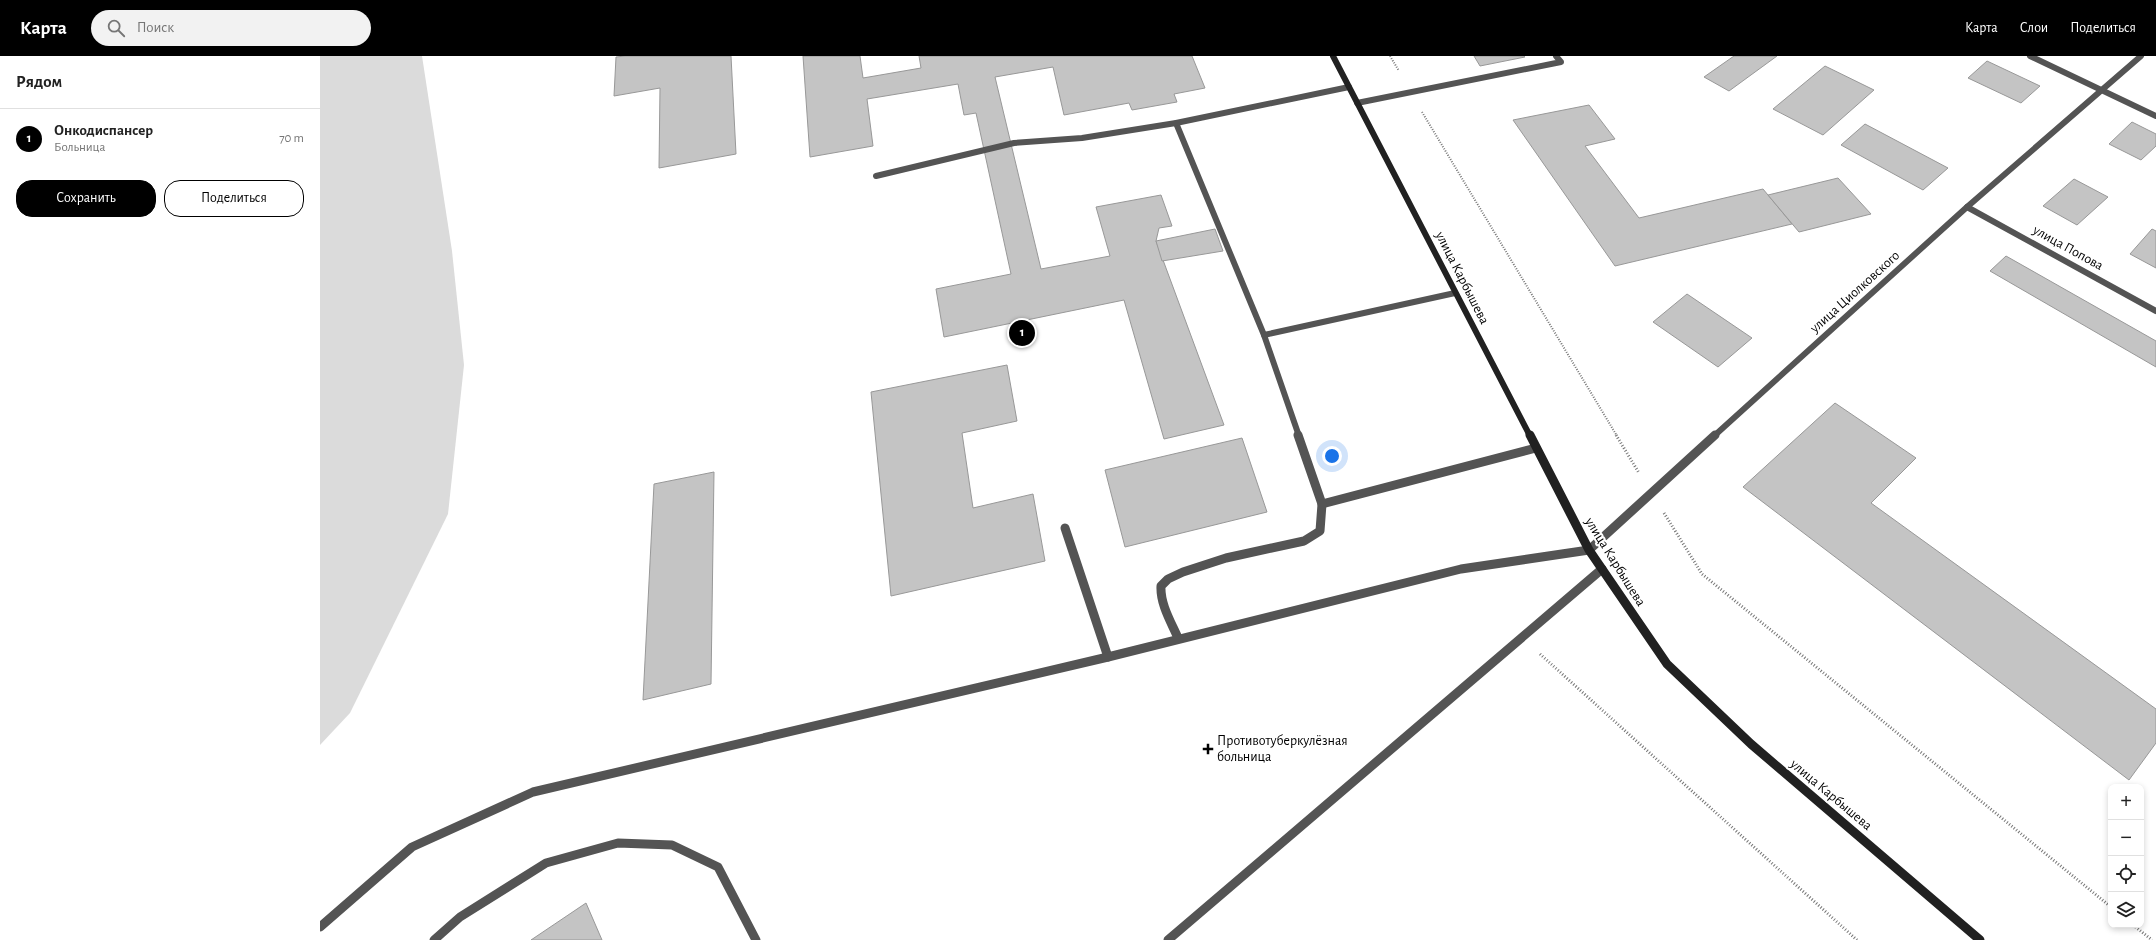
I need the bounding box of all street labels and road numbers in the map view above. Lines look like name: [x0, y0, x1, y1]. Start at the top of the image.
street label: улица Попова: [2030, 222, 2106, 273]
street label: улица Карбышева: [1432, 229, 1492, 327]
street label: улица Циолковского: [1807, 248, 1902, 336]
street label: улица Карбышева: [1582, 514, 1648, 609]
street label: улица Карбышева: [1787, 756, 1875, 833]

